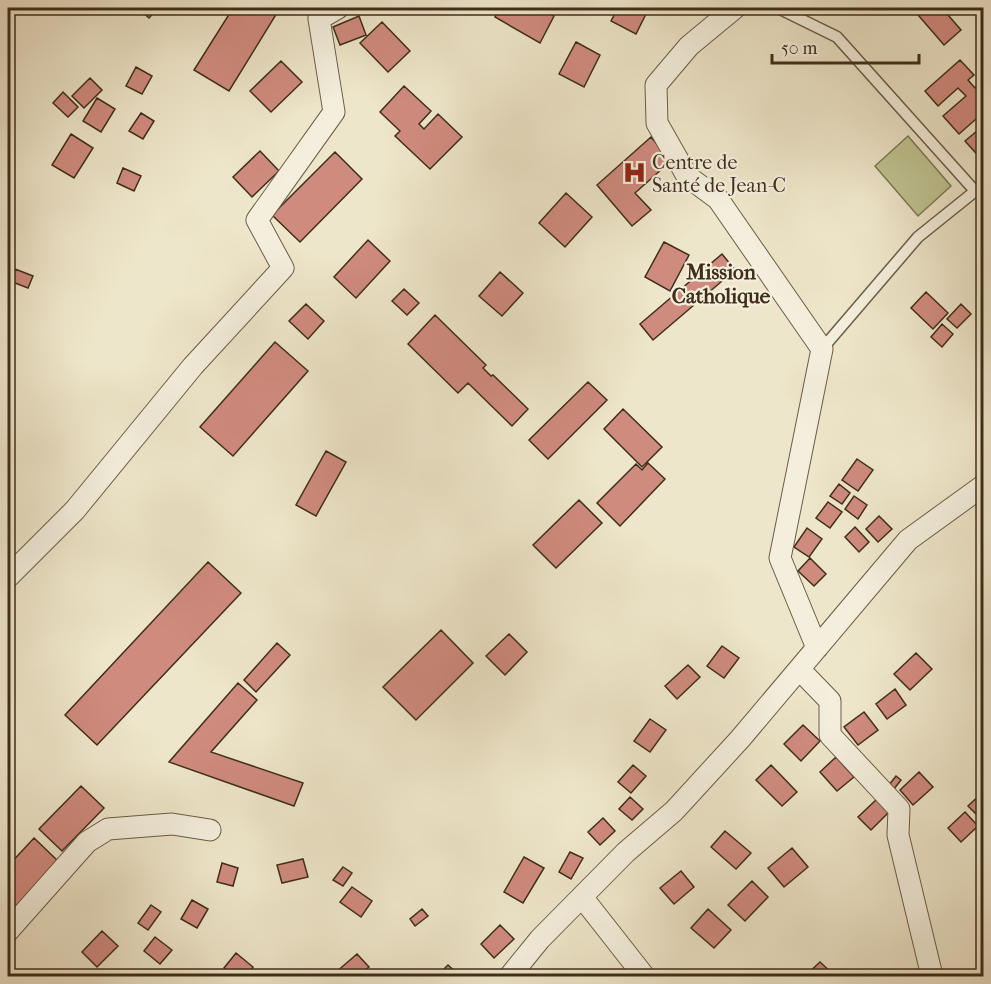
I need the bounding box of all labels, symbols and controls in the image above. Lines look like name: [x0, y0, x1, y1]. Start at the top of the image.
scale bar: [772, 27, 919, 65]
text: 50 m: [781, 38, 818, 59]
place label: Centre de Santé de Jean-C: [652, 151, 786, 197]
hospital icon: Centre de Santé de Jean-C: [621, 160, 647, 186]
district label: Mission Catholique: [672, 260, 771, 308]

